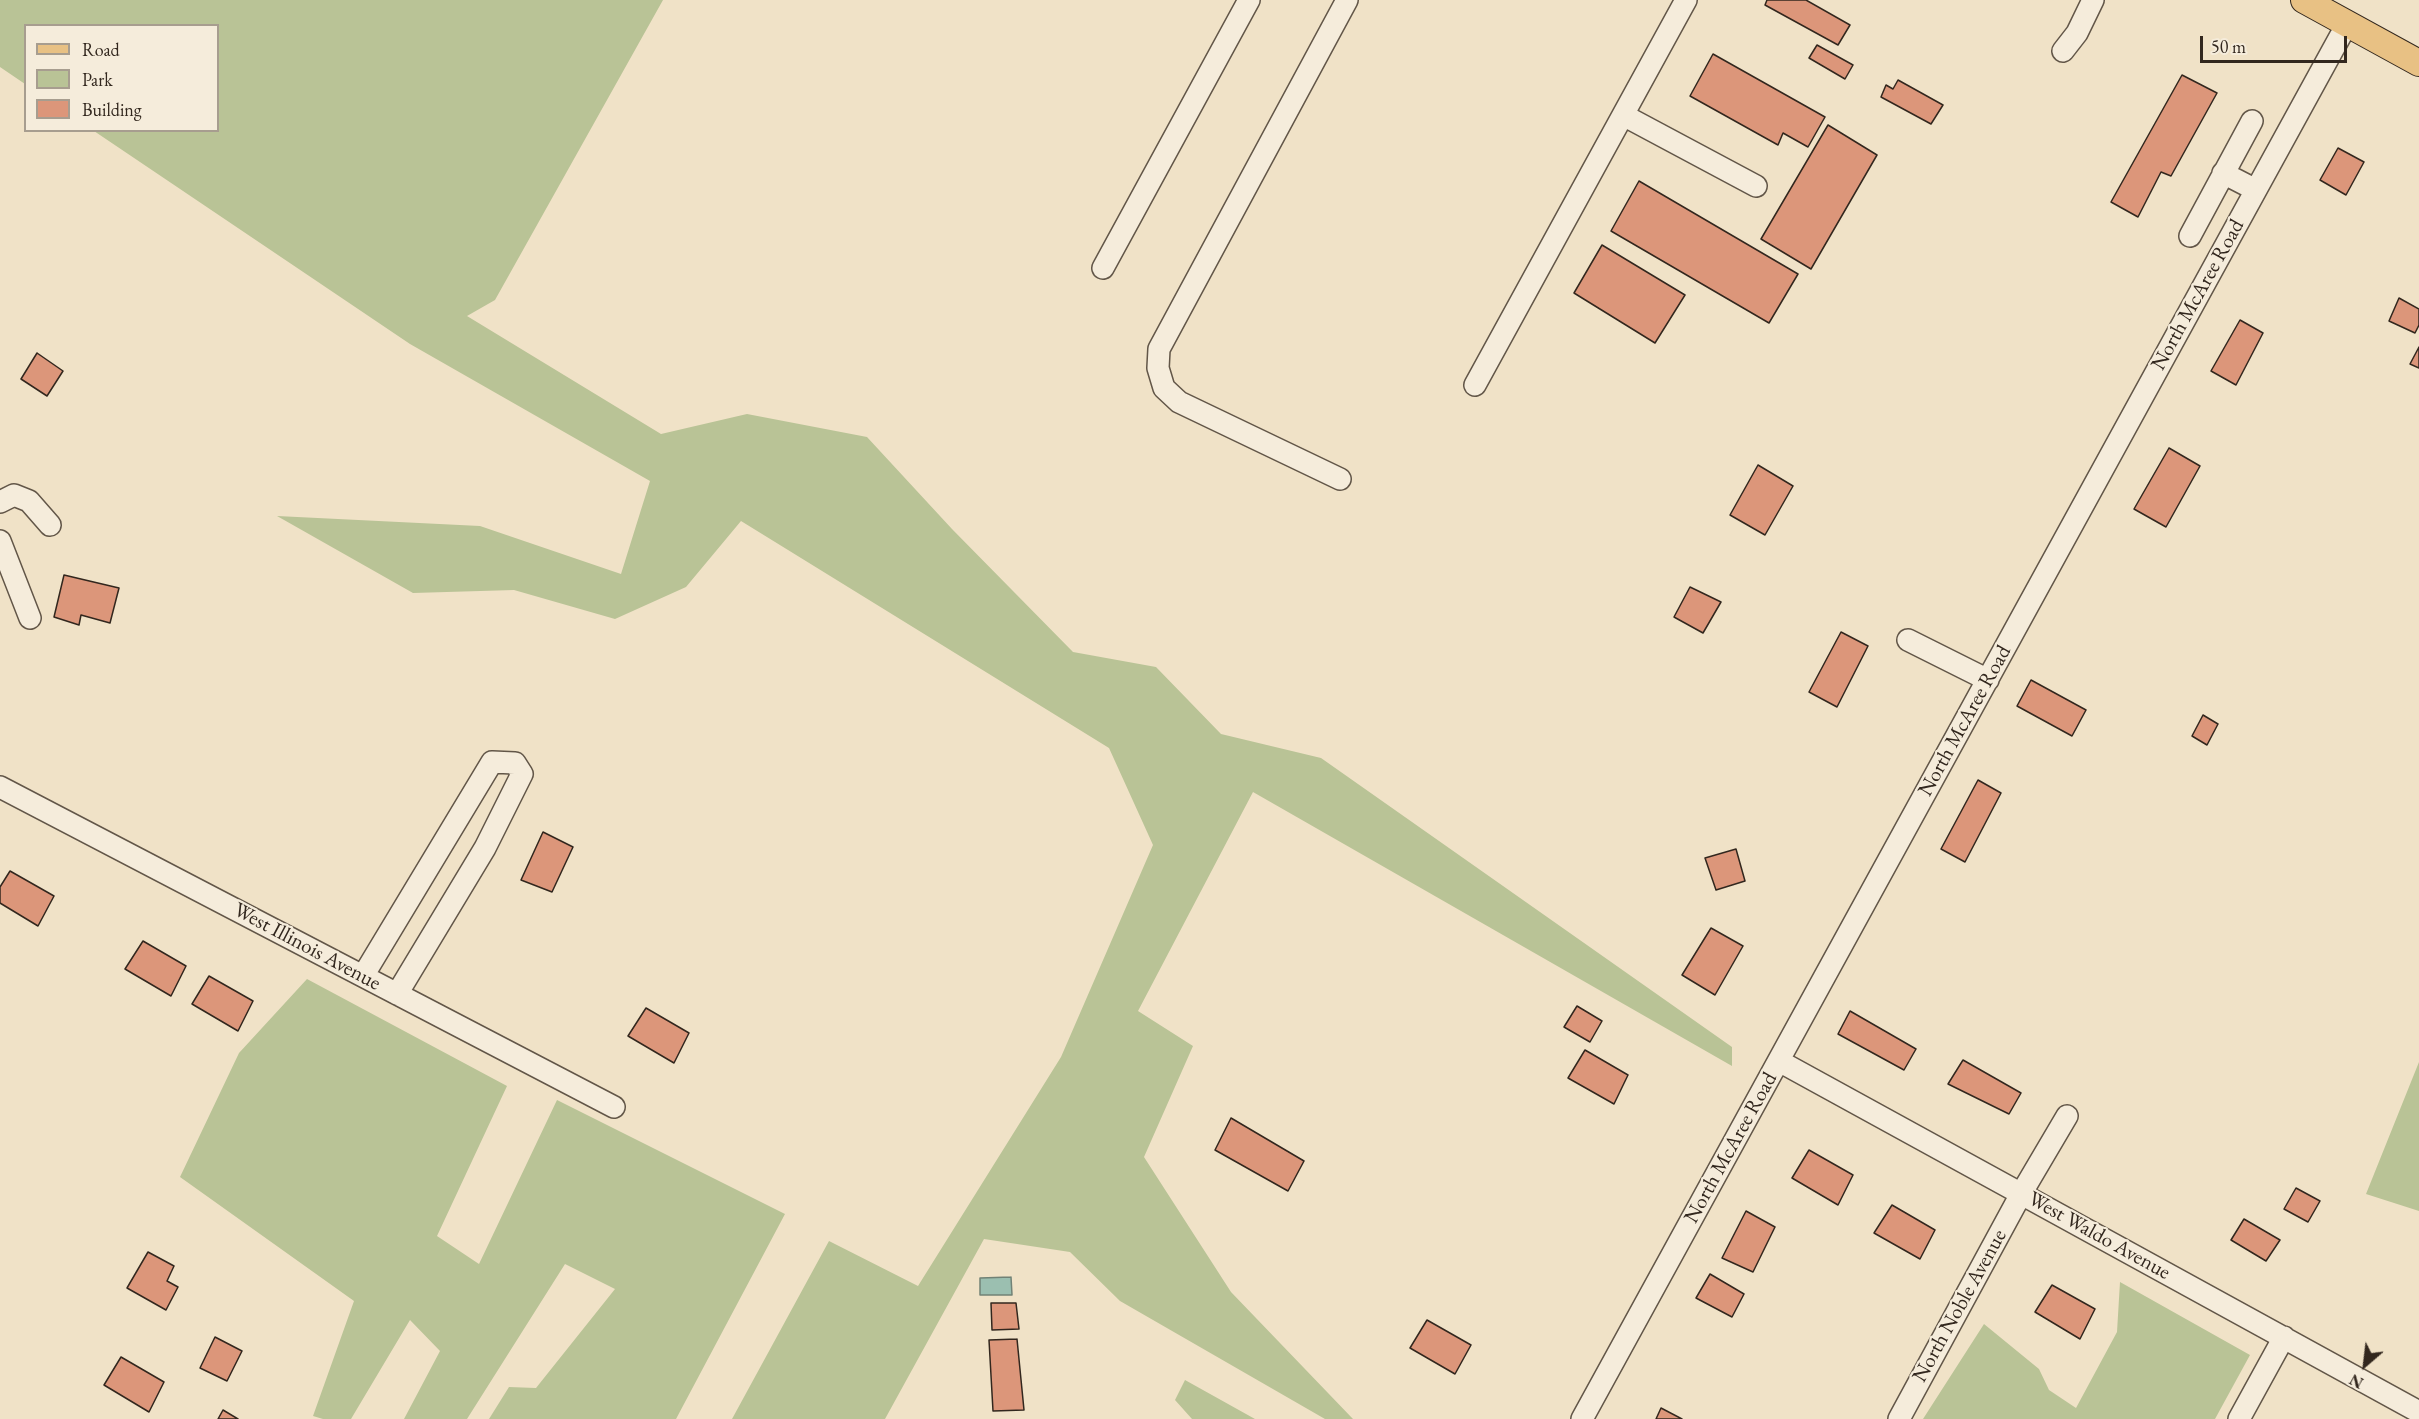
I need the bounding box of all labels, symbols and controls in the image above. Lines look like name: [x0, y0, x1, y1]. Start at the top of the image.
legend: [24, 24, 219, 132]
scale bar: [2203, 24, 2350, 62]
text: 50 m: [2211, 35, 2246, 58]
text: Road: [82, 38, 120, 61]
text: Park: [82, 68, 113, 91]
text: Building: [82, 98, 142, 121]
street label: North McAree Road: [2146, 215, 2250, 375]
street label: North McAree Road: [1913, 641, 2017, 801]
street label: West Illinois Avenue: [229, 898, 385, 996]
street label: North McAree Road: [1679, 1068, 1783, 1228]
street label: West Waldo Avenue: [2023, 1186, 2175, 1286]
street label: North Noble Avenue: [1908, 1225, 2012, 1387]
north arrow: [2335, 1335, 2395, 1395]
text: N: [2346, 1369, 2367, 1394]

